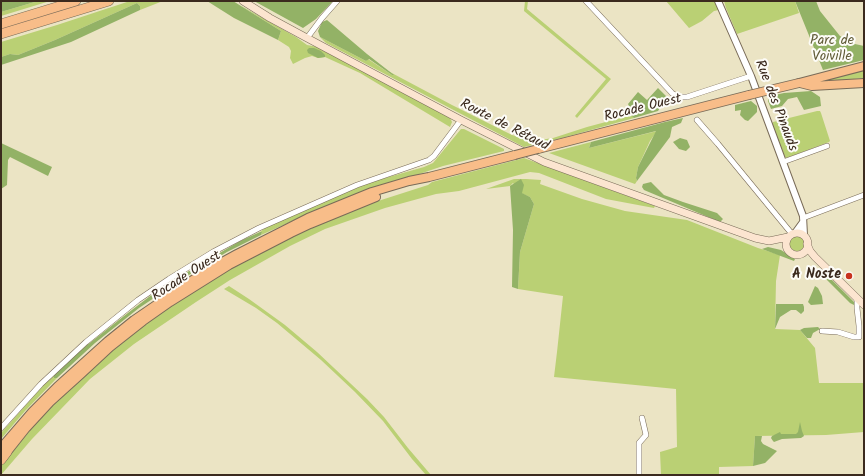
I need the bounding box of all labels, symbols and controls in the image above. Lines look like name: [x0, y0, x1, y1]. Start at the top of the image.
park label: Parc de Voiville: [810, 34, 854, 66]
street label: Rue des Pinauds: [750, 58, 800, 154]
street label: Rocade Ouest: [603, 91, 683, 127]
street label: Route de Rétaud: [457, 96, 551, 156]
street label: Rocade Ouest: [149, 248, 225, 306]
place label: A Noste: [792, 268, 841, 284]
marker: A Noste: [844, 271, 854, 281]

